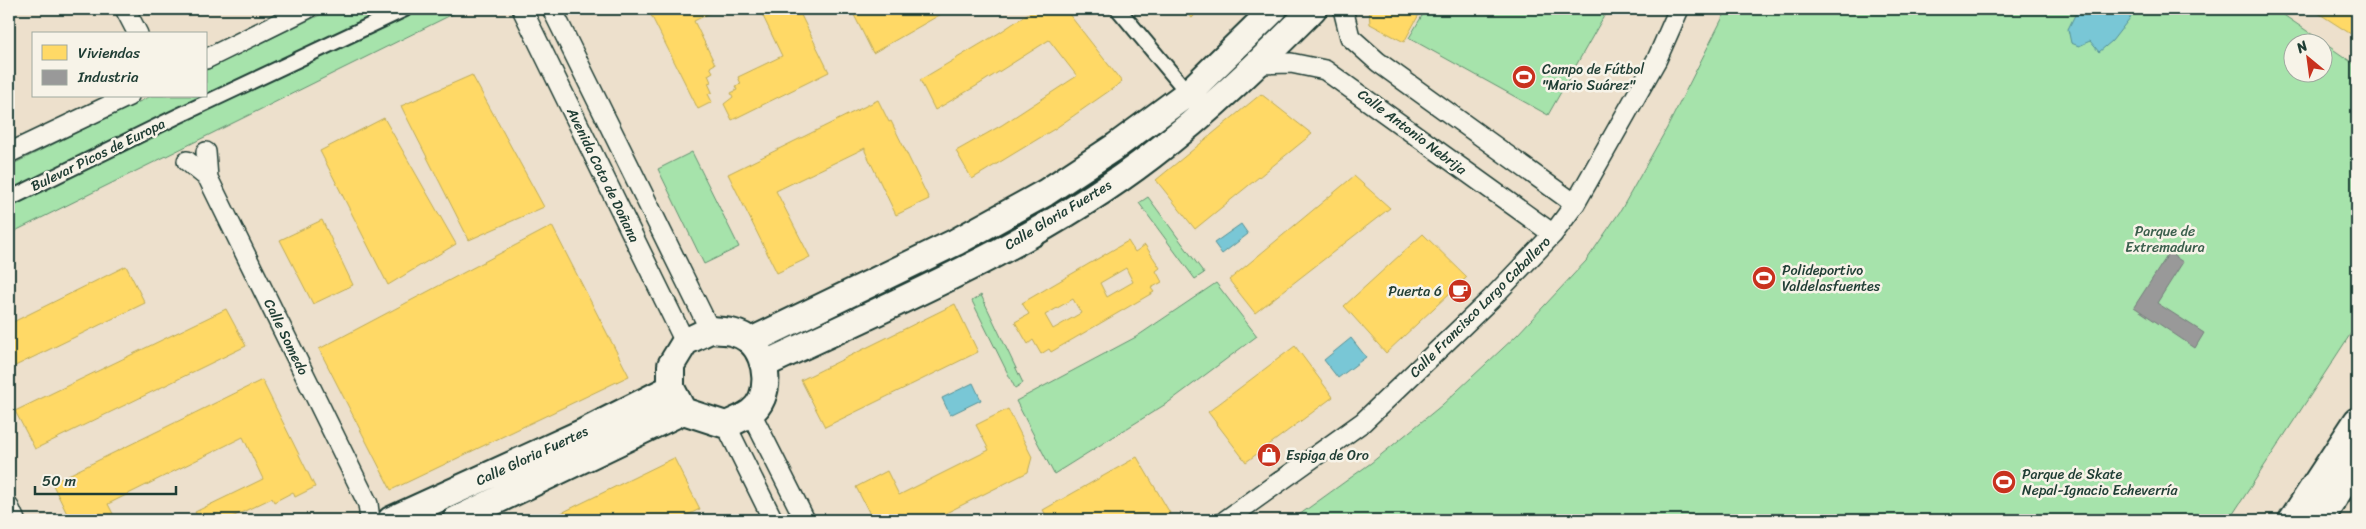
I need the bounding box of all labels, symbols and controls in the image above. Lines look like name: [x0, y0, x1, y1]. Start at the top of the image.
legend: [32, 32, 208, 98]
north arrow: [2284, 32, 2334, 82]
text: N: [2291, 34, 2313, 61]
text: Viviendas: [78, 40, 140, 66]
place label: Campo de Fútbol "Mario Suárez": [1542, 57, 1645, 98]
text: Industria: [77, 64, 139, 90]
sports icon: Campo de Fútbol "Mario Suárez": [1511, 64, 1537, 90]
street label: Calle Antonio Nebrija: [1352, 82, 1473, 182]
street label: Avenida Coto de Doñana: [559, 102, 647, 247]
street label: Bulevar Picos de Europa: [26, 111, 170, 199]
street label: Calle Gloria Fuertes: [999, 173, 1117, 257]
park label: Parque de Extremadura: [2125, 219, 2205, 260]
street label: Calle Francisco Largo Caballero: [1403, 230, 1557, 384]
place label: Polideportivo Valdelasfuentes: [1782, 258, 1881, 299]
sports icon: Polideportivo Valdelasfuentes: [1751, 265, 1777, 291]
cafe icon: Puerta 6: [1447, 278, 1473, 304]
place label: Puerta 6: [1388, 279, 1442, 304]
street label: Calle Somedo: [257, 294, 315, 380]
street label: Calle Gloria Fuertes: [472, 419, 593, 493]
shop icon: Espiga de Oro: [1256, 442, 1282, 468]
place label: Espiga de Oro: [1286, 443, 1369, 468]
place label: Parque de Skate Nepal-Ignacio Echeverría: [2022, 462, 2178, 503]
scale bar: [35, 464, 176, 496]
text: 50 m: [42, 468, 77, 494]
sports icon: Parque de Skate Nepal-Ignacio Echeverría: [1991, 469, 2017, 495]

